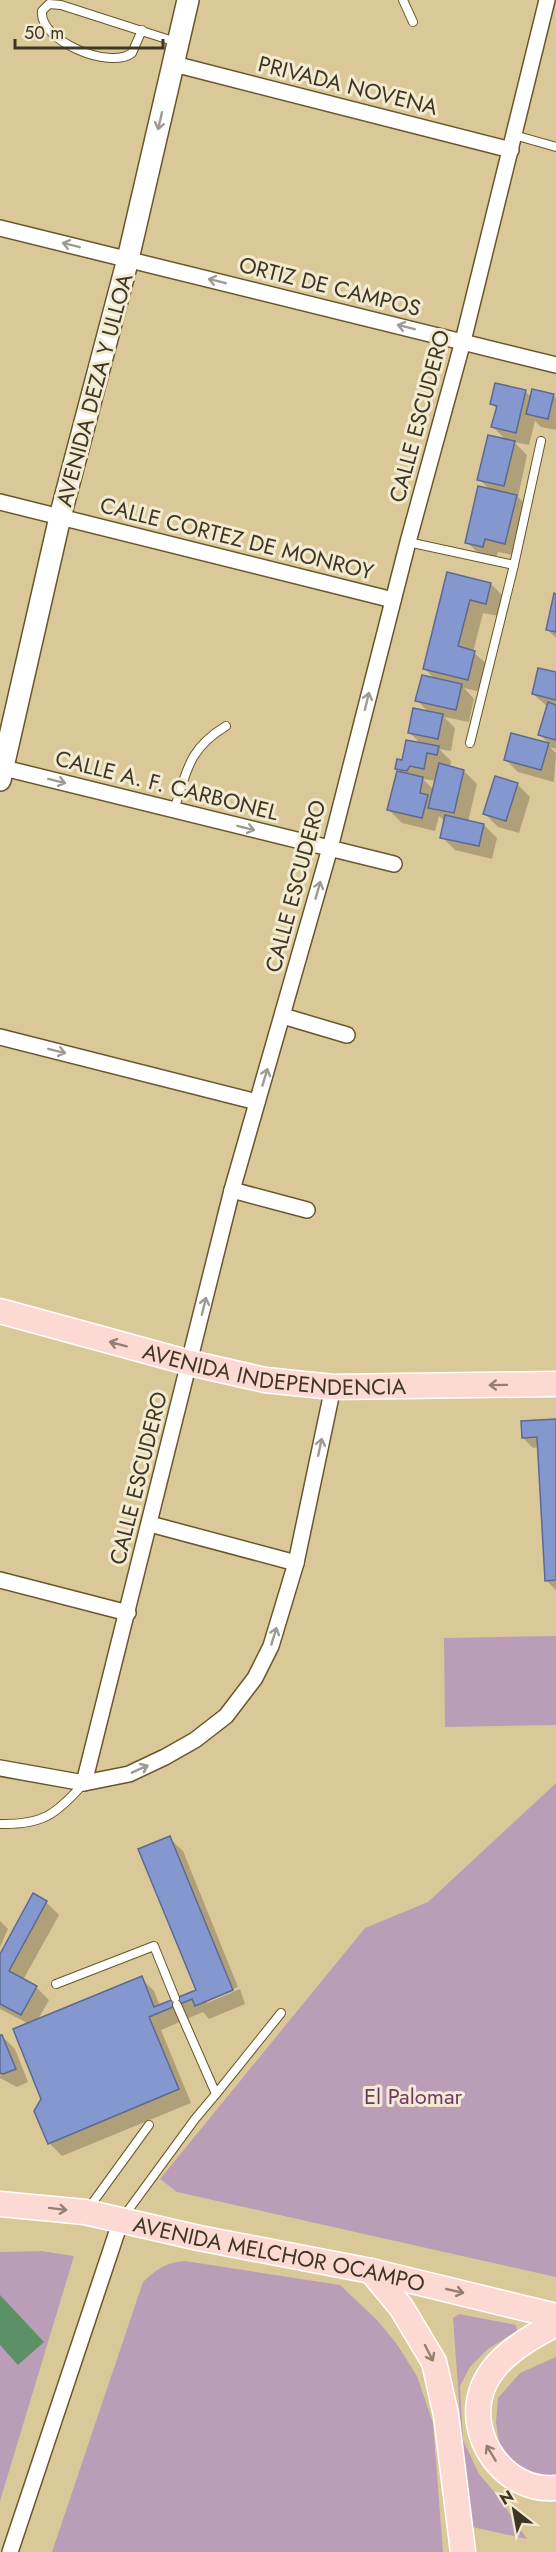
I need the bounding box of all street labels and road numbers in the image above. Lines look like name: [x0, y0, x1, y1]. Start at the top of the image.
street label: PRIVADA NOVENA: [255, 47, 442, 123]
street label: ORTIZ DE CAMPOS: [236, 248, 424, 324]
street label: AVENIDA DEZA Y ULLOA: [47, 269, 141, 510]
street label: CALLE ESCUDERO: [381, 326, 457, 506]
street label: CALLE CORTEZ DE MONROY: [97, 489, 378, 588]
street label: CALLE A. F. CARBONEL: [52, 742, 282, 828]
street label: CALLE ESCUDERO: [257, 796, 333, 976]
street label: AVENIDA INDEPENDENCIA: [139, 1335, 407, 1403]
street label: CALLE ESCUDERO: [101, 1388, 175, 1568]
street label: AVENIDA MELCHOR OCAMPO: [130, 2208, 428, 2300]

